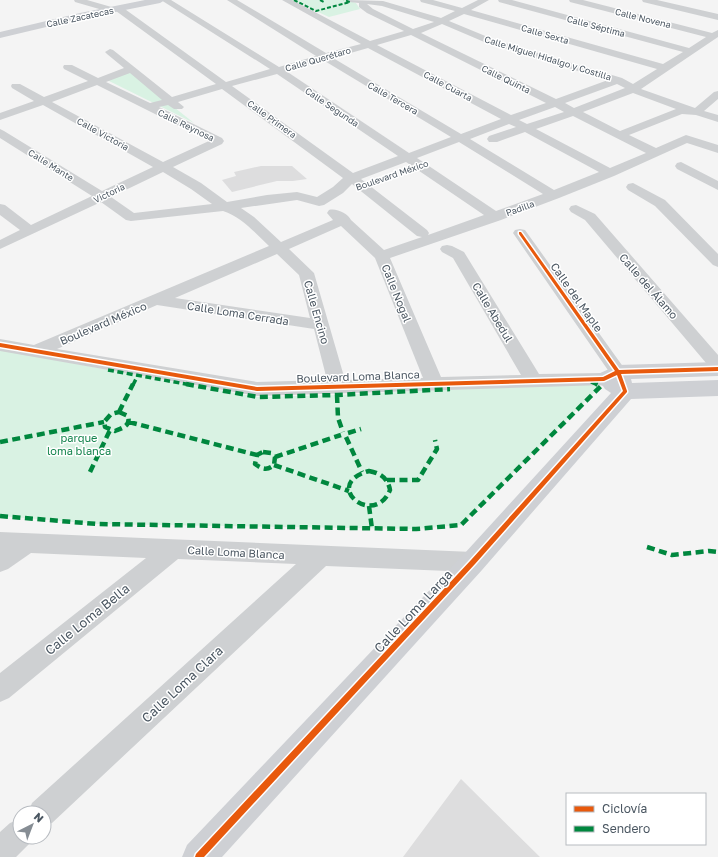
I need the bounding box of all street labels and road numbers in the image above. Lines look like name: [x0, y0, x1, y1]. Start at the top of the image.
street label: Calle Zacatecas: [45, 4, 115, 29]
street label: Calle Novena: [614, 6, 672, 30]
street label: Calle Séptima: [566, 13, 626, 39]
street label: Calle Sexta: [520, 22, 570, 46]
street label: Calle Miguel Hidalgo y Costilla: [483, 33, 613, 83]
street label: Calle Querétaro: [284, 44, 352, 74]
street label: Calle Quinta: [480, 62, 532, 96]
street label: Calle Cuarta: [422, 69, 474, 103]
street label: Calle Tercera: [366, 79, 420, 117]
street label: Calle Segunda: [303, 85, 361, 129]
street label: Calle Primera: [245, 98, 299, 140]
street label: Calle Reynosa: [156, 107, 216, 143]
street label: Calle Victoria: [75, 115, 131, 153]
street label: Calle Mante: [26, 147, 76, 183]
street label: Boulevard México: [354, 157, 430, 193]
street label: Victoria: [92, 181, 126, 205]
street label: Padilla: [504, 198, 536, 218]
street label: Calle del Álamo: [617, 251, 681, 322]
street label: Calle del Maple: [548, 260, 606, 334]
street label: Calle Nogal: [380, 262, 415, 324]
street label: Calle Encino: [302, 279, 332, 346]
street label: Calle Abedul: [470, 280, 516, 345]
street label: Boulevard México: [58, 299, 149, 347]
street label: Calle Loma Cerrada: [186, 299, 290, 327]
street label: Boulevard Loma Blanca: [296, 367, 420, 385]
street label: Calle Loma Blanca: [187, 543, 285, 561]
street label: Calle Loma Larga: [370, 566, 456, 656]
street label: Calle Loma Bella: [41, 580, 133, 658]
street label: Calle Loma Clara: [138, 642, 226, 726]

